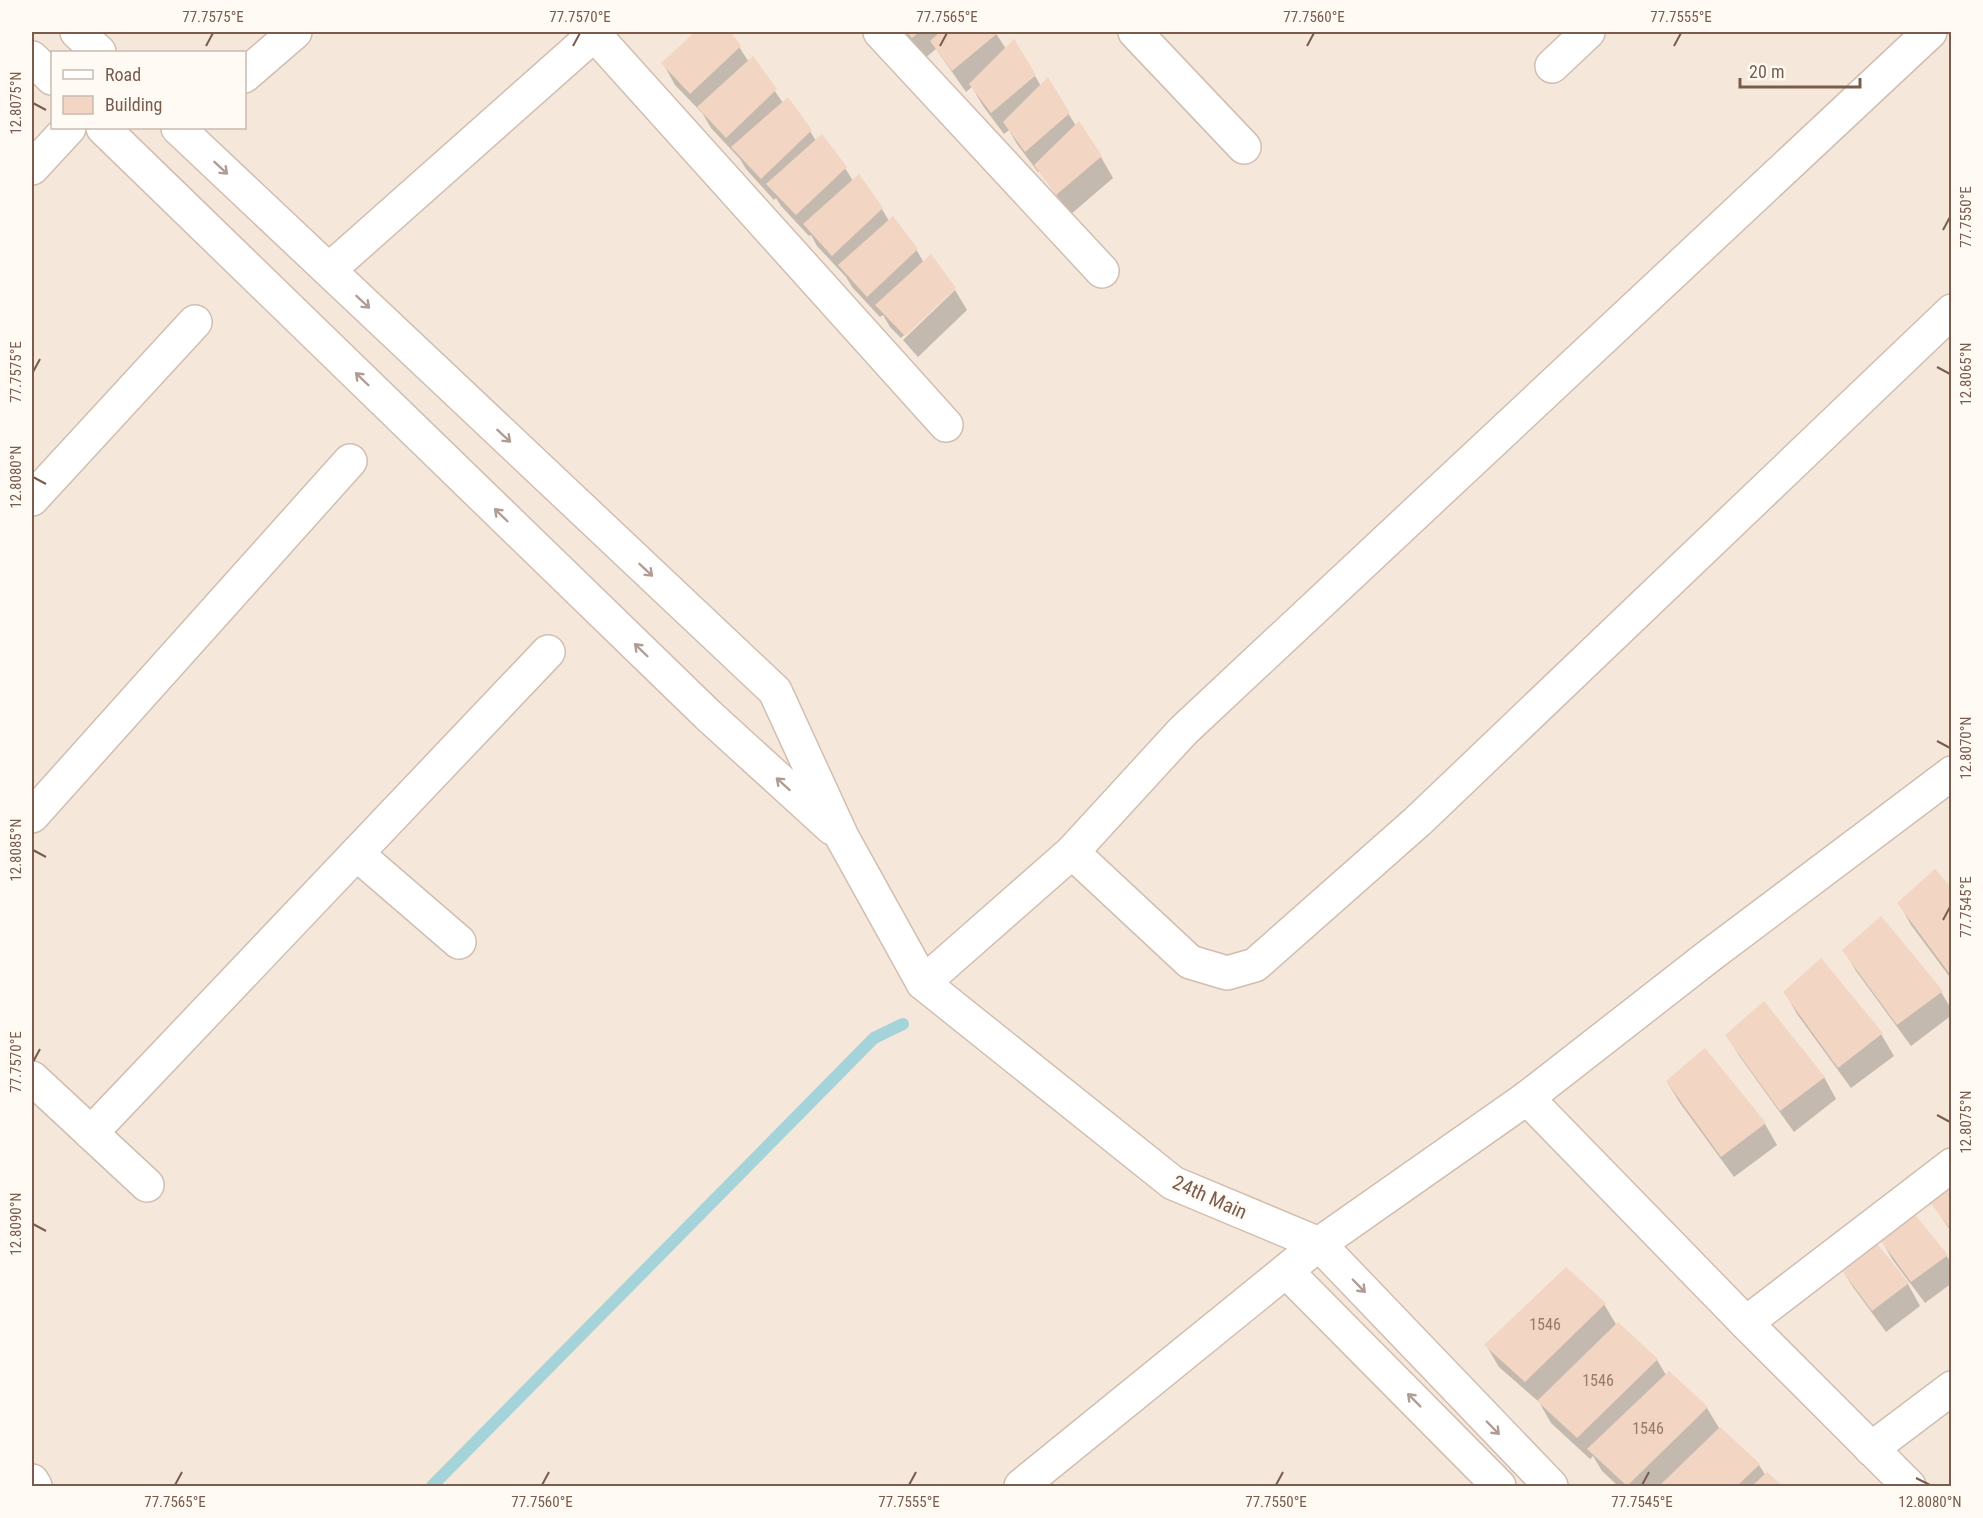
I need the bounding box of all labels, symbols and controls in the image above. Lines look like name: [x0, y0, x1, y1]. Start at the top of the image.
text: 77.7575°E: [182, 8, 244, 26]
text: 77.7570°E: [549, 8, 611, 26]
text: 77.7565°E: [916, 8, 978, 26]
text: 77.7560°E: [1283, 8, 1345, 26]
text: 77.7555°E: [1650, 8, 1712, 26]
legend: [51, 51, 246, 129]
scale bar: [1740, 51, 1860, 89]
text: 20 m: [1749, 61, 1784, 82]
text: Road: [105, 64, 141, 85]
text: 12.8075°N: [7, 71, 25, 135]
text: Building: [105, 94, 162, 115]
one-way arrow: [213, 160, 228, 174]
text: 77.7550°E: [1957, 186, 1975, 248]
one-way arrow: [355, 294, 370, 309]
text: 77.7575°E: [7, 341, 25, 403]
text: 12.8065°N: [1957, 342, 1975, 406]
one-way arrow: [354, 371, 369, 386]
one-way arrow: [497, 428, 512, 443]
text: 12.8080°N: [7, 445, 25, 509]
one-way arrow: [494, 507, 509, 522]
one-way arrow: [638, 562, 653, 576]
one-way arrow: [634, 643, 649, 658]
text: 12.8070°N: [1957, 716, 1975, 780]
one-way arrow: [776, 777, 791, 791]
text: 12.8085°N: [7, 818, 25, 882]
text: 77.7545°E: [1957, 876, 1975, 938]
text: 77.7570°E: [7, 1031, 25, 1093]
text: 12.8075°N: [1957, 1090, 1975, 1154]
street label: 24th Main: [1169, 1170, 1251, 1224]
text: 12.8090°N: [7, 1192, 25, 1256]
one-way arrow: [1352, 1279, 1366, 1294]
house number: 1546: [1529, 1315, 1561, 1334]
house number: 1546: [1582, 1371, 1614, 1390]
one-way arrow: [1406, 1393, 1421, 1408]
house number: 1546: [1632, 1419, 1664, 1438]
one-way arrow: [1486, 1420, 1501, 1435]
text: 77.7565°E: [144, 1493, 206, 1511]
text: 77.7560°E: [511, 1493, 573, 1511]
text: 77.7555°E: [878, 1493, 940, 1511]
text: 77.7550°E: [1245, 1493, 1307, 1511]
text: 77.7545°E: [1611, 1493, 1673, 1511]
text: 12.8080°N: [1898, 1493, 1962, 1511]

